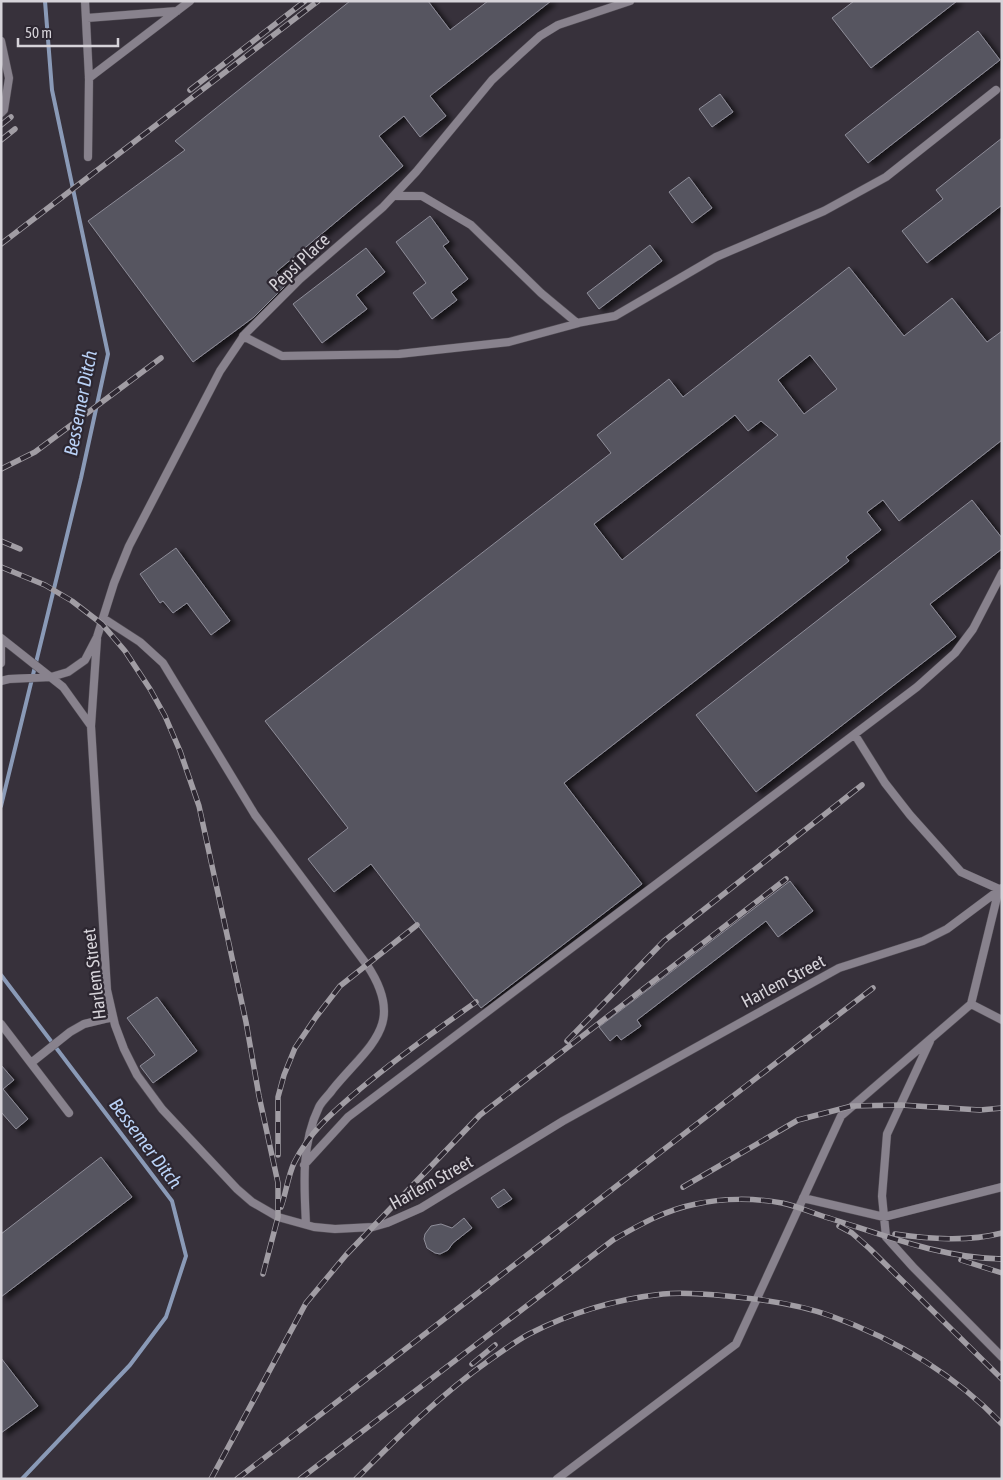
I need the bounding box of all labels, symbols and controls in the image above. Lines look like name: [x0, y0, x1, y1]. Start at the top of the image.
scale bar: [18, 15, 118, 47]
text: 50 m: [25, 24, 52, 41]
street label: Pepsi Place: [264, 229, 334, 295]
water label: Bessemer Ditch: [59, 349, 101, 457]
street label: Harlem Street: [78, 927, 110, 1021]
street label: Harlem Street: [738, 950, 828, 1012]
water label: Bessemer Ditch: [105, 1094, 187, 1192]
street label: Harlem Street: [386, 1151, 476, 1213]

